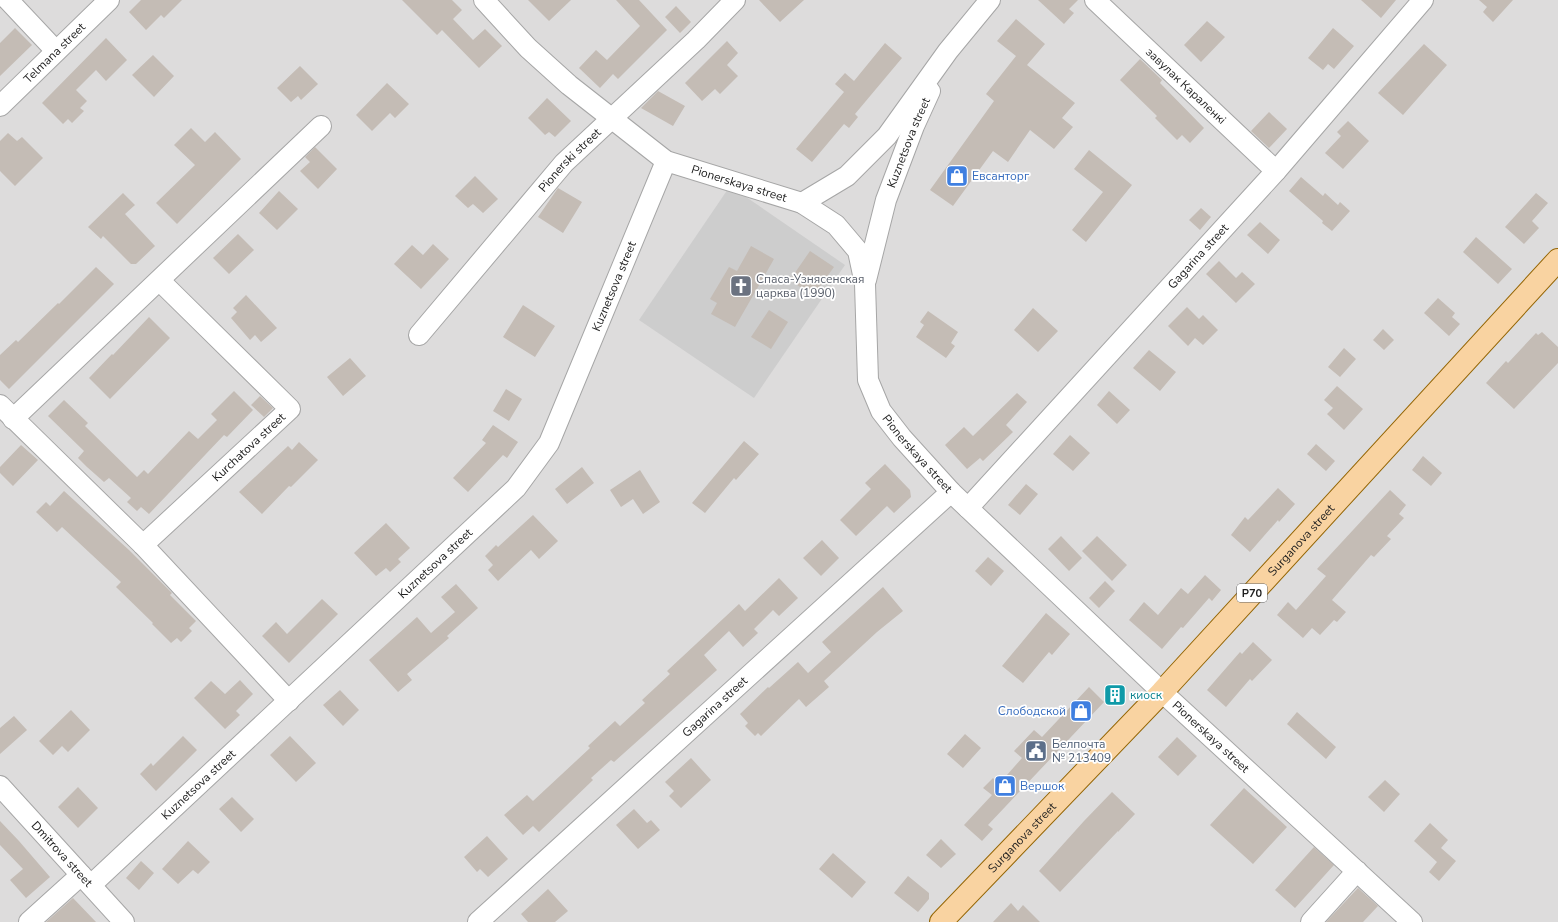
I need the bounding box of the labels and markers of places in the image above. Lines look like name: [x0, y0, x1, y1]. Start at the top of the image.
shop icon: Евсанторг: [944, 163, 970, 189]
place label: Евсанторг: [972, 168, 1030, 184]
place label: Спаса-Узнясенская царква (1990): [756, 271, 864, 301]
church icon: Спаса-Узнясенская царква (1990): [728, 273, 754, 299]
building icon: киоск: [1102, 682, 1128, 708]
place label: киоск: [1130, 687, 1163, 703]
shop icon: Слободской: [1068, 698, 1094, 724]
place label: Слободской: [998, 703, 1066, 719]
place label: Белпочта № 213409: [1052, 736, 1111, 766]
public building icon: Белпочта № 213409: [1023, 738, 1049, 764]
shop icon: Вершок: [992, 773, 1018, 799]
place label: Вершок: [1020, 778, 1065, 794]

